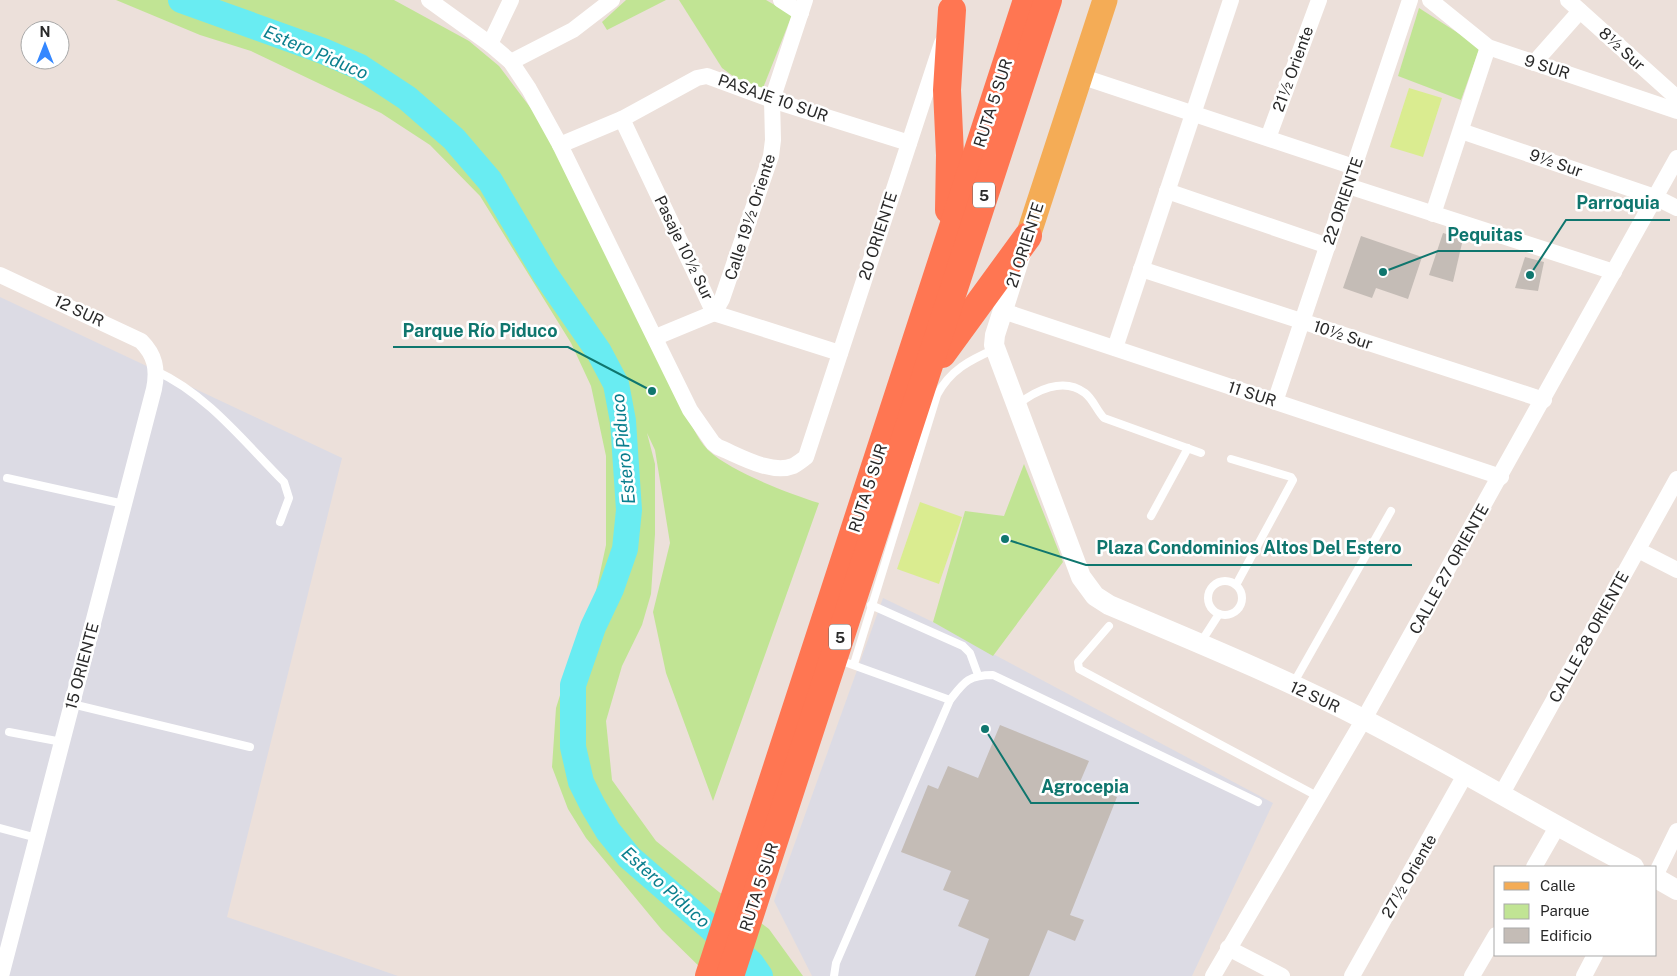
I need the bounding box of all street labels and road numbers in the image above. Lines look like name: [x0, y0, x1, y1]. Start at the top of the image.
street label: 8½ Sur: [1595, 23, 1649, 75]
street label: 21½ Oriente: [1269, 24, 1317, 114]
street label: 9 SUR: [1522, 51, 1572, 83]
street label: RUTA 5 SUR: [970, 56, 1016, 150]
street label: PASAJE 10 SUR: [715, 70, 831, 126]
street label: 9½ Sur: [1527, 145, 1585, 181]
street label: Calle 19½ Oriente: [721, 151, 779, 283]
street label: 22 ORIENTE: [1319, 155, 1367, 247]
road number: 5: [973, 182, 995, 208]
street label: 20 ORIENTE: [855, 189, 901, 283]
street label: Pasaje 10½ Sur: [650, 193, 718, 303]
street label: 21 ORIENTE: [1002, 200, 1048, 290]
street label: 12 SUR: [51, 291, 107, 331]
street label: 10½ Sur: [1311, 316, 1375, 354]
street label: 11 SUR: [1225, 377, 1279, 411]
street label: RUTA 5 SUR: [845, 441, 891, 535]
street label: CALLE 27 ORIENTE: [1405, 500, 1493, 638]
street label: CALLE 28 ORIENTE: [1545, 568, 1633, 706]
street label: 15 ORIENTE: [61, 620, 103, 712]
road number: 5: [829, 624, 851, 650]
street label: 12 SUR: [1287, 677, 1343, 717]
street label: 27½ Oriente: [1377, 831, 1441, 921]
street label: RUTA 5 SUR: [736, 840, 782, 934]

